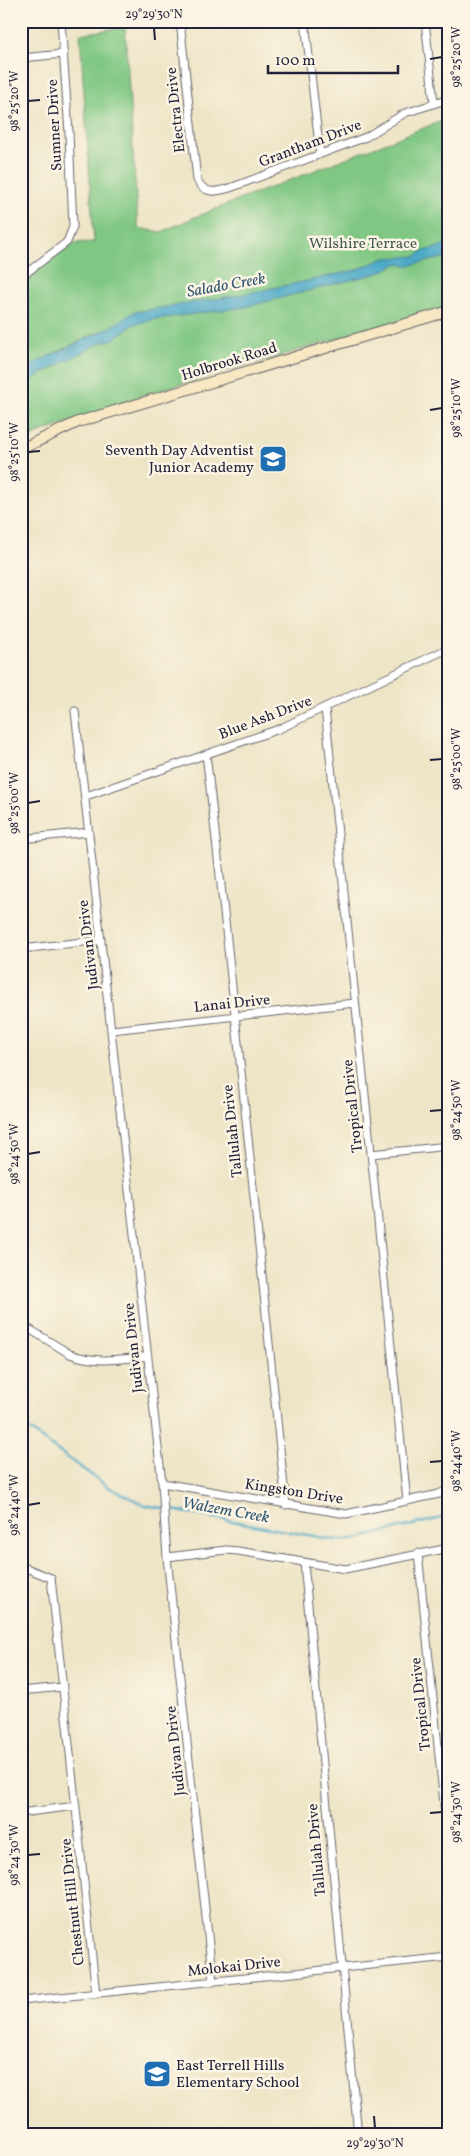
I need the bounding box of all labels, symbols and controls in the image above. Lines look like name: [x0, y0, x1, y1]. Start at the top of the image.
text: 29°29'30"N: [125, 7, 183, 23]
text: 98°25'20"W: [449, 26, 465, 88]
scale bar: [268, 42, 398, 74]
text: 100 m: [275, 51, 315, 72]
street label: Electra Drive: [162, 66, 191, 154]
text: 98°25'20"W: [7, 70, 23, 132]
street label: Sumner Drive: [43, 78, 68, 171]
street label: Grantham Drive: [256, 115, 365, 174]
park label: Wilshire Terrace: [309, 234, 417, 255]
water label: Salado Creek: [185, 268, 268, 304]
street label: Holbrook Road: [179, 338, 280, 387]
text: 98°25'10"W: [449, 378, 465, 438]
text: 98°25'10"W: [7, 422, 23, 482]
place label: Seventh Day Adventist Junior Academy: [105, 441, 254, 479]
school or university icon: Seventh Day Adventist Junior Academy: [258, 444, 288, 474]
street label: Blue Ash Drive: [216, 691, 315, 746]
text: 98°25'00"W: [449, 728, 465, 790]
text: 98°25'00"W: [7, 772, 23, 834]
street label: Judivan Drive: [74, 899, 105, 991]
street label: Lanai Drive: [193, 990, 271, 1019]
street label: Tropical Drive: [338, 1058, 369, 1154]
text: 98°24'50"W: [449, 1079, 465, 1141]
street label: Tallulah Drive: [218, 1083, 249, 1178]
text: 98°24'50"W: [7, 1123, 23, 1185]
street label: Judivan Drive: [119, 1302, 150, 1394]
text: 98°24'40"W: [449, 1430, 465, 1492]
text: 98°24'40"W: [7, 1474, 23, 1536]
street label: Kingston Drive: [243, 1474, 344, 1511]
water label: Walzem Creek: [180, 1492, 272, 1530]
street label: Tropical Drive: [406, 1656, 437, 1752]
street label: Judivan Drive: [161, 1705, 192, 1797]
text: 98°24'30"W: [449, 1781, 465, 1843]
street label: Tallulah Drive: [303, 1802, 332, 1897]
text: 98°24'30"W: [7, 1824, 23, 1886]
street label: Chestnut Hill Drive: [56, 1837, 91, 1966]
street label: Molokai Drive: [187, 1952, 282, 1983]
place label: East Terrell Hills Elementary School: [176, 2056, 299, 2094]
school or university icon: East Terrell Hills Elementary School: [142, 2059, 172, 2089]
text: 29°29'30"N: [346, 2136, 404, 2152]

